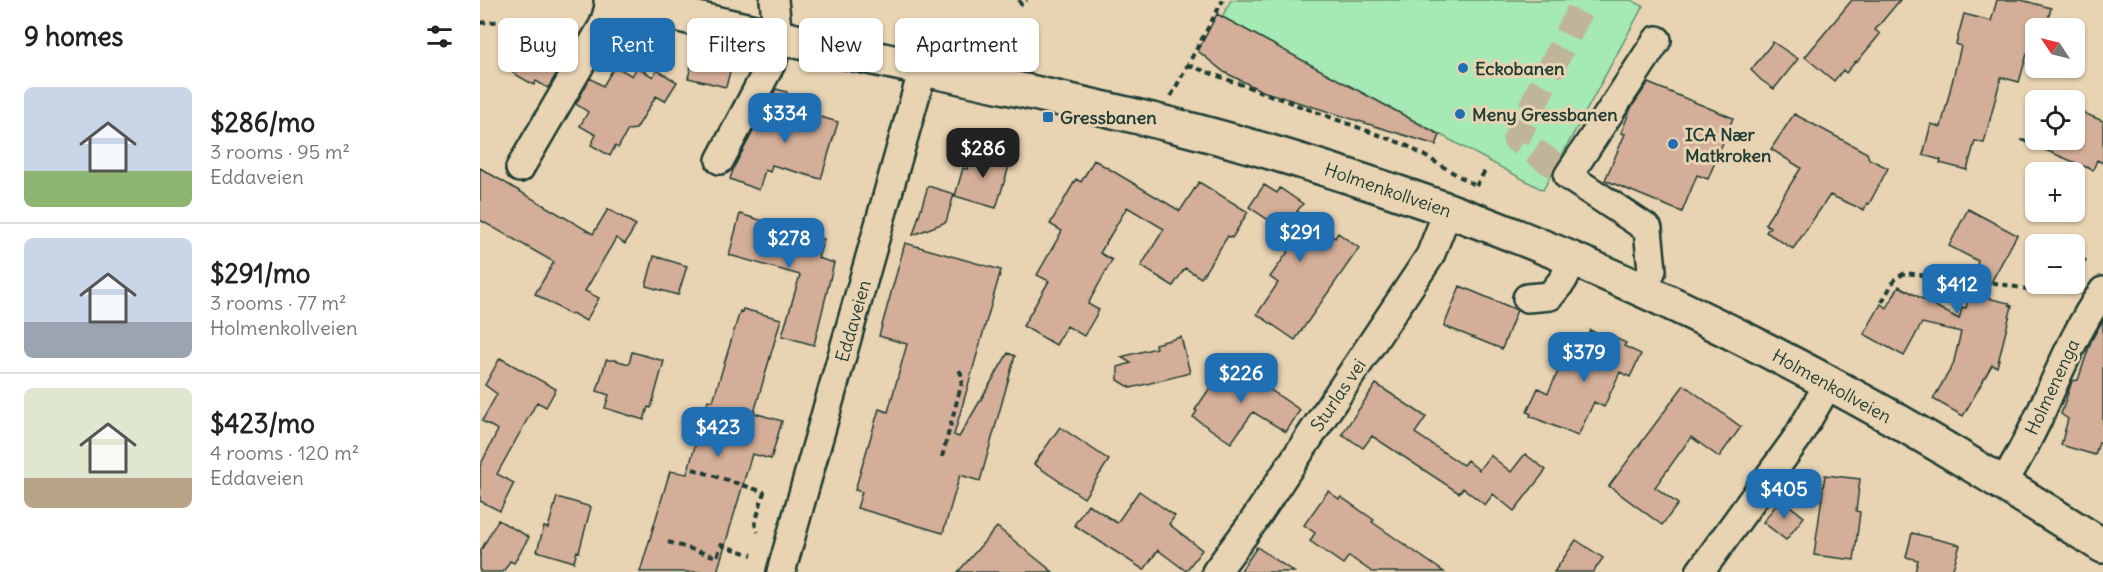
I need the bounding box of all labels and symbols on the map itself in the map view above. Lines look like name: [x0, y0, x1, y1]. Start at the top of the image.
north arrow: [2025, 18, 2085, 78]
place label: Eckobanen: [1475, 57, 1565, 80]
marker: Eckobanen: [1456, 61, 1470, 75]
pin: $334: [749, 93, 821, 144]
place label: Meny Gressbanen: [1472, 103, 1618, 126]
place label: Gressbanen: [1060, 106, 1157, 129]
marker: Meny Gressbanen: [1453, 107, 1467, 121]
marker: Gressbanen: [1041, 110, 1055, 124]
place label: ICA Nær Matkroken: [1685, 123, 1772, 167]
pin: $286: [947, 128, 1019, 179]
marker: ICA Nær Matkroken: [1666, 137, 1680, 151]
street label: Holmenkollveien: [1321, 158, 1455, 222]
pin: $291: [1264, 212, 1336, 263]
pin: $278: [753, 218, 825, 269]
pin: $412: [1921, 264, 1993, 315]
street label: Eddaveien: [830, 277, 876, 365]
pin: $379: [1548, 332, 1620, 383]
street label: Holmenenga: [2020, 335, 2084, 439]
street label: Holmenkollveien: [1768, 344, 1896, 428]
pin: $226: [1205, 353, 1277, 404]
street label: Sturlas vei: [1305, 354, 1371, 436]
pin: $423: [682, 407, 754, 458]
pin: $405: [1748, 469, 1820, 520]

